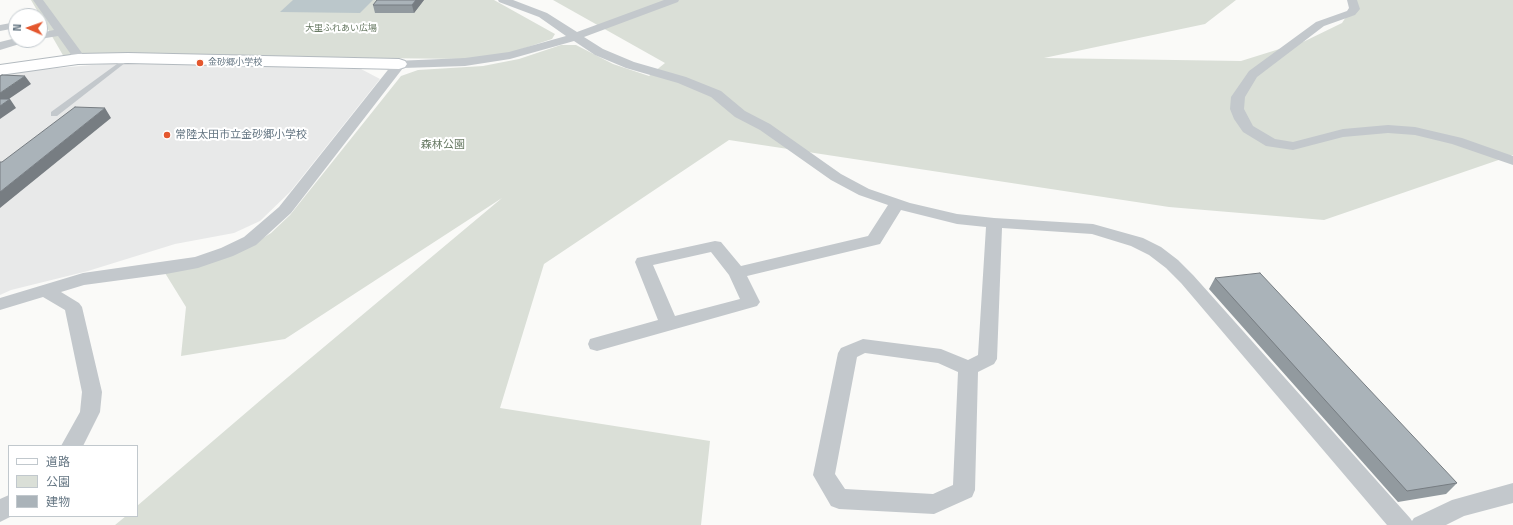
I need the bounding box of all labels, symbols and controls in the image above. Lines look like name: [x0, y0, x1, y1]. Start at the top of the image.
north arrow: [8, 8, 48, 48]
text: N: [9, 24, 25, 32]
park label: 大里ふれあい広場: [305, 24, 377, 34]
marker: 金砂郷小学校: [195, 58, 205, 68]
place label: 金砂郷小学校: [208, 58, 262, 68]
place label: 常陸太田市立金砂郷小学校: [175, 128, 307, 142]
marker: 常陸太田市立金砂郷小学校: [162, 130, 172, 140]
park label: 森林公園: [421, 138, 465, 152]
legend: [8, 445, 138, 517]
text: 道路: [46, 452, 70, 471]
text: 公園: [46, 472, 70, 491]
text: 建物: [46, 492, 70, 511]

